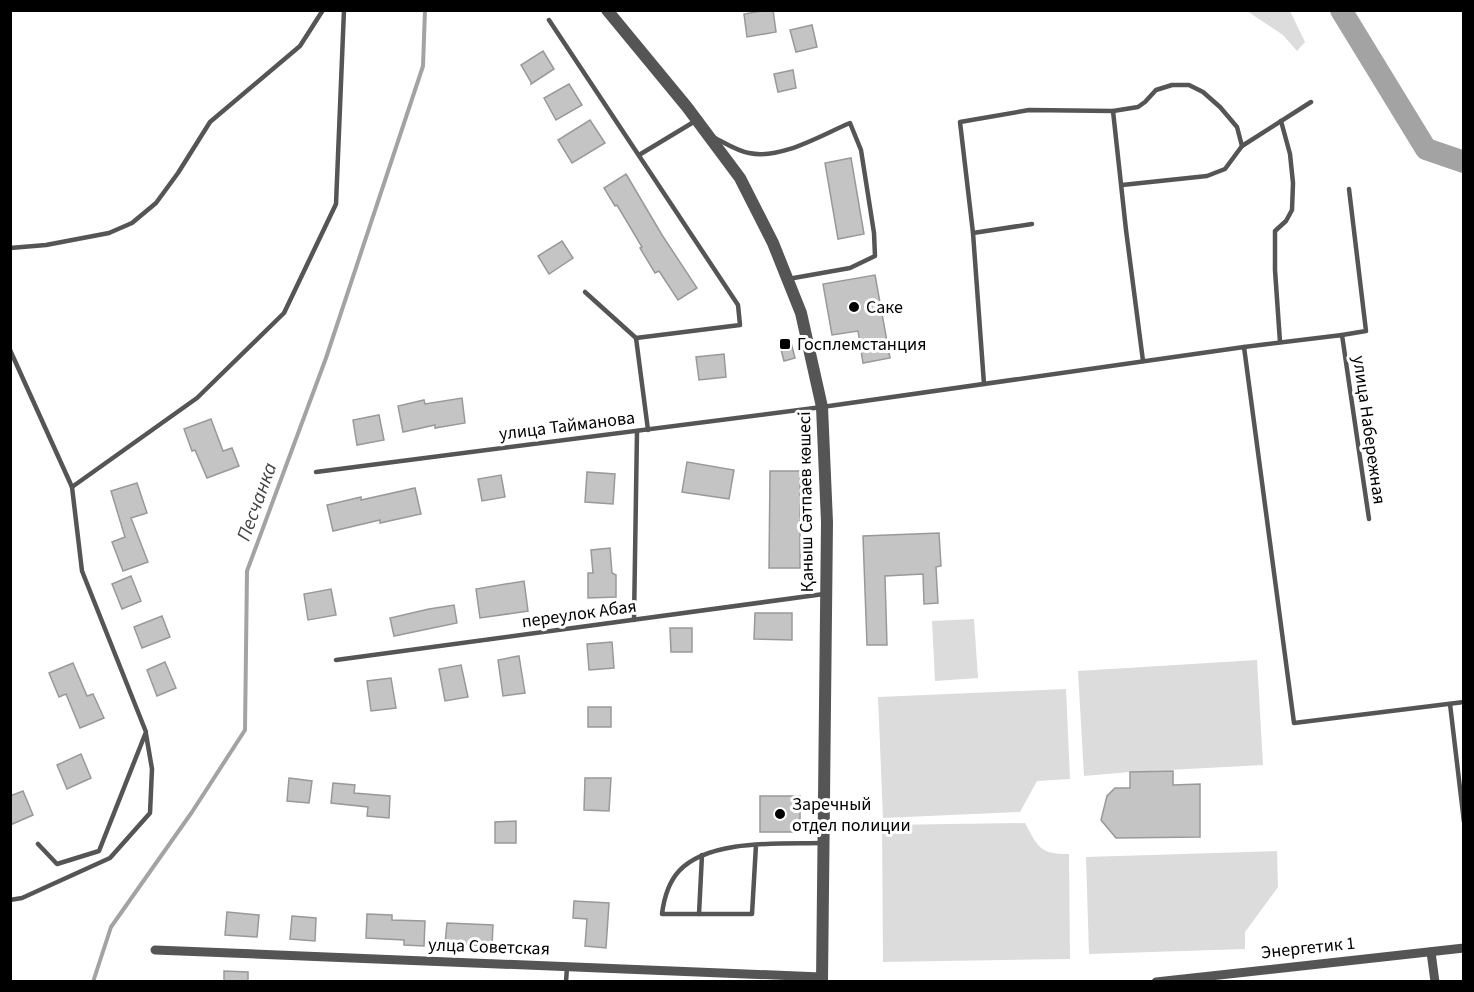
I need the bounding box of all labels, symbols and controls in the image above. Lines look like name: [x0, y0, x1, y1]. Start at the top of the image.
place label: Саке: [866, 295, 903, 320]
marker: Саке: [847, 300, 861, 314]
place label: Госплемстанция: [797, 332, 926, 357]
marker: Госплемстанция: [778, 337, 792, 351]
street label: улица Набережная: [1346, 354, 1392, 506]
street label: улица Тайманова: [498, 405, 636, 447]
street label: Қаныш Сәтпаев көшесі: [792, 411, 820, 593]
water label: Песчанка: [230, 459, 284, 545]
street label: переулок Абая: [520, 594, 638, 634]
place label: Заречный отдел полиции: [792, 792, 911, 838]
marker: Заречный отдел полиции: [773, 807, 787, 821]
street label: Энергетик 1: [1260, 931, 1356, 965]
street label: улца Советская: [428, 932, 550, 962]

